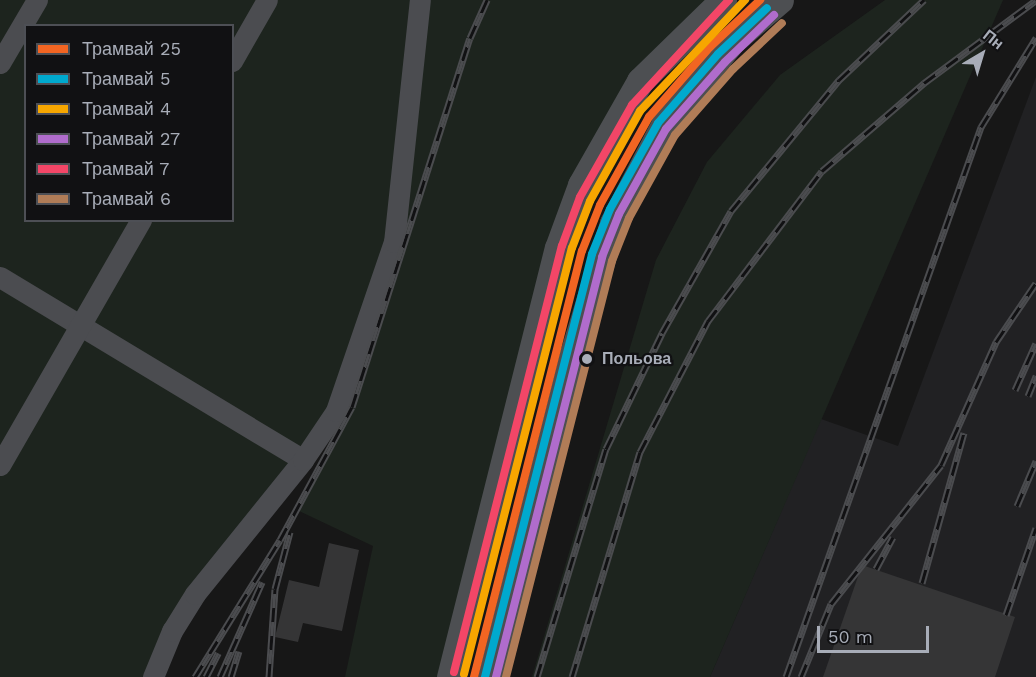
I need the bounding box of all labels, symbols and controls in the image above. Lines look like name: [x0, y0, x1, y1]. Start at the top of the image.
legend: [24, 24, 234, 222]
north arrow: [952, 24, 1012, 84]
text: Пн: [979, 25, 1008, 53]
text: Трамвай 25: [82, 38, 181, 59]
text: Трамвай 5: [82, 68, 170, 89]
text: Трамвай 4: [82, 98, 171, 119]
text: Трамвай 27: [82, 128, 180, 149]
text: Трамвай 7: [82, 158, 169, 179]
text: Трамвай 6: [82, 188, 171, 209]
marker: Польова: [577, 349, 597, 369]
place label: Польова: [602, 349, 671, 369]
scale bar: [820, 614, 932, 652]
text: 50 m: [828, 626, 873, 647]

